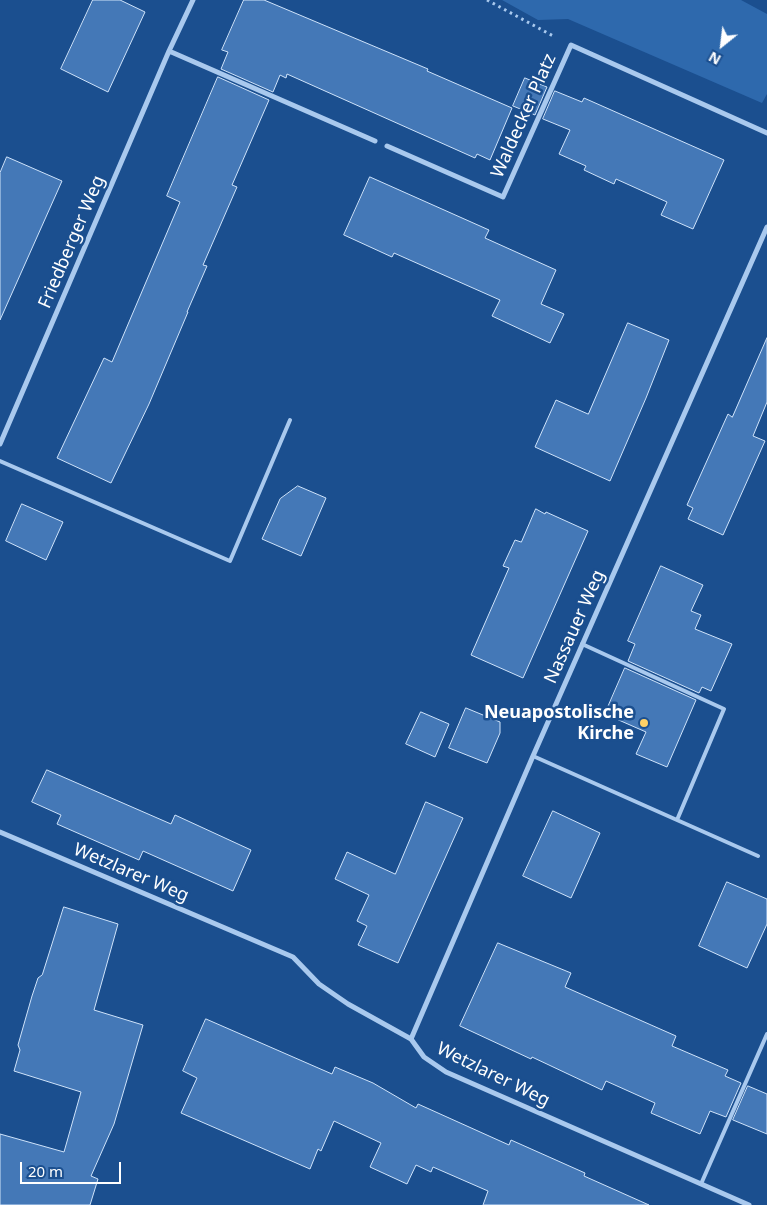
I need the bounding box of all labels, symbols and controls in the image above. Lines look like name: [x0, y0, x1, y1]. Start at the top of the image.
north arrow: [697, 20, 747, 70]
text: N: [705, 47, 724, 70]
street label: Waldecker Platz: [487, 51, 561, 181]
street label: Friedberger Weg: [34, 172, 110, 312]
street label: Nassauer Weg: [540, 567, 610, 687]
place label: Neuapostolische Kirche: [484, 702, 634, 744]
marker: Neuapostolische Kirche: [638, 717, 650, 729]
street label: Wetzlarer Weg: [70, 839, 192, 907]
street label: Wetzlarer Weg: [433, 1038, 553, 1112]
scale bar: [22, 1152, 124, 1184]
text: 20 m: [28, 1161, 63, 1181]

